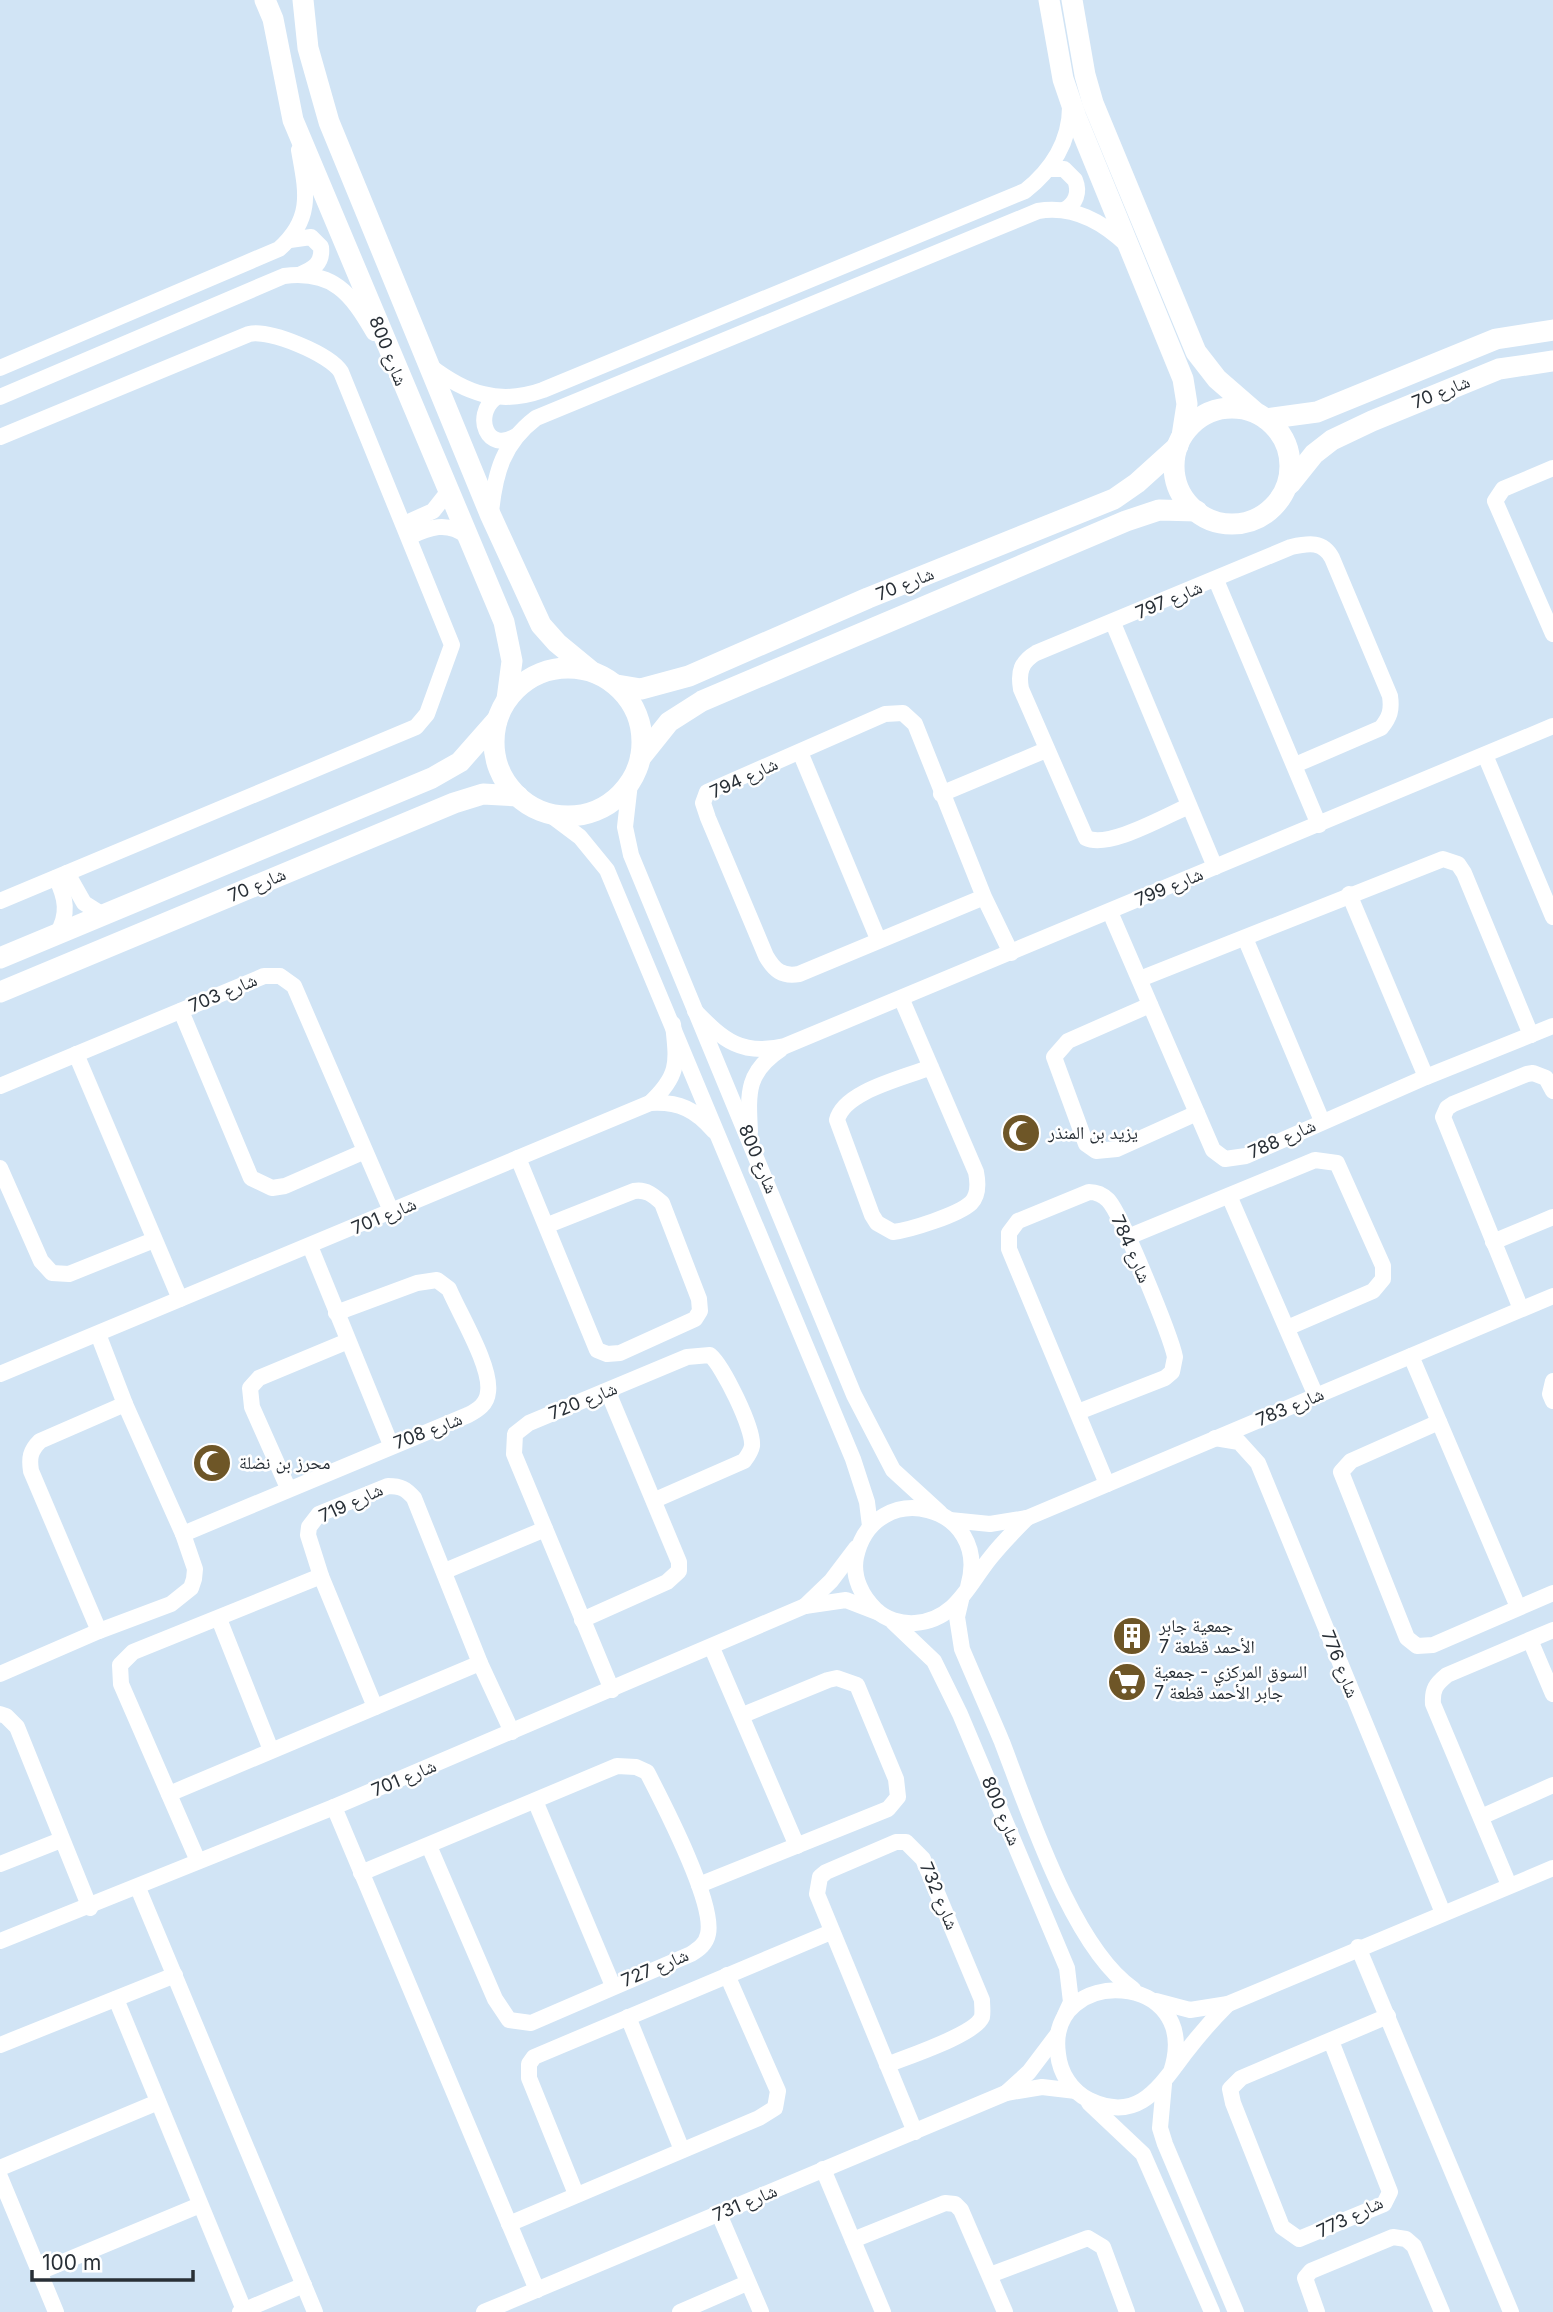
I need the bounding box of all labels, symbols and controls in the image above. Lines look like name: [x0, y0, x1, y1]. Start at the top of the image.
street label: شارع 800: [364, 313, 412, 389]
street label: شارع 70: [1409, 370, 1473, 414]
street label: شارع 70: [873, 562, 937, 606]
street label: شارع 797: [1132, 576, 1206, 624]
street label: شارع 794: [707, 753, 781, 803]
street label: شارع 70: [225, 863, 289, 907]
street label: شارع 799: [1132, 863, 1206, 911]
street label: شارع 703: [186, 969, 260, 1017]
mosque icon: يزيد بن المنذر: [1000, 1112, 1042, 1154]
street label: شارع 788: [1245, 1114, 1319, 1164]
street label: شارع 800: [734, 1121, 782, 1197]
place label: يزيد بن المنذر: [1047, 1122, 1138, 1144]
street label: شارع 701: [348, 1193, 420, 1239]
street label: شارع 784: [1106, 1212, 1156, 1286]
street label: شارع 720: [546, 1377, 620, 1425]
street label: شارع 783: [1253, 1383, 1327, 1431]
street label: شارع 708: [391, 1408, 465, 1454]
mosque icon: محرز بن نضلة: [191, 1442, 233, 1484]
place label: محرز بن نضلة: [239, 1452, 331, 1474]
street label: شارع 719: [316, 1479, 386, 1527]
building icon: جمعية جابر الأحمد قطعة 7: [1111, 1615, 1153, 1657]
place label: جمعية جابر الأحمد قطعة 7: [1158, 1615, 1255, 1657]
street label: شارع 776: [1317, 1627, 1363, 1701]
supermarket icon: السوق المركزي - جمعية جابر الأحمد قطعة 7: [1106, 1661, 1148, 1703]
place label: السوق المركزي - جمعية جابر الأحمد قطعة 7: [1154, 1661, 1307, 1704]
street label: شارع 701: [368, 1755, 440, 1801]
street label: شارع 800: [977, 1773, 1025, 1849]
street label: شارع 732: [915, 1859, 963, 1933]
street label: شارع 727: [618, 1944, 692, 1992]
street label: شارع 731: [710, 2180, 780, 2226]
street label: شارع 773: [1313, 2192, 1387, 2242]
scale bar: [32, 2238, 192, 2282]
text: 100 m: [42, 2250, 101, 2275]

